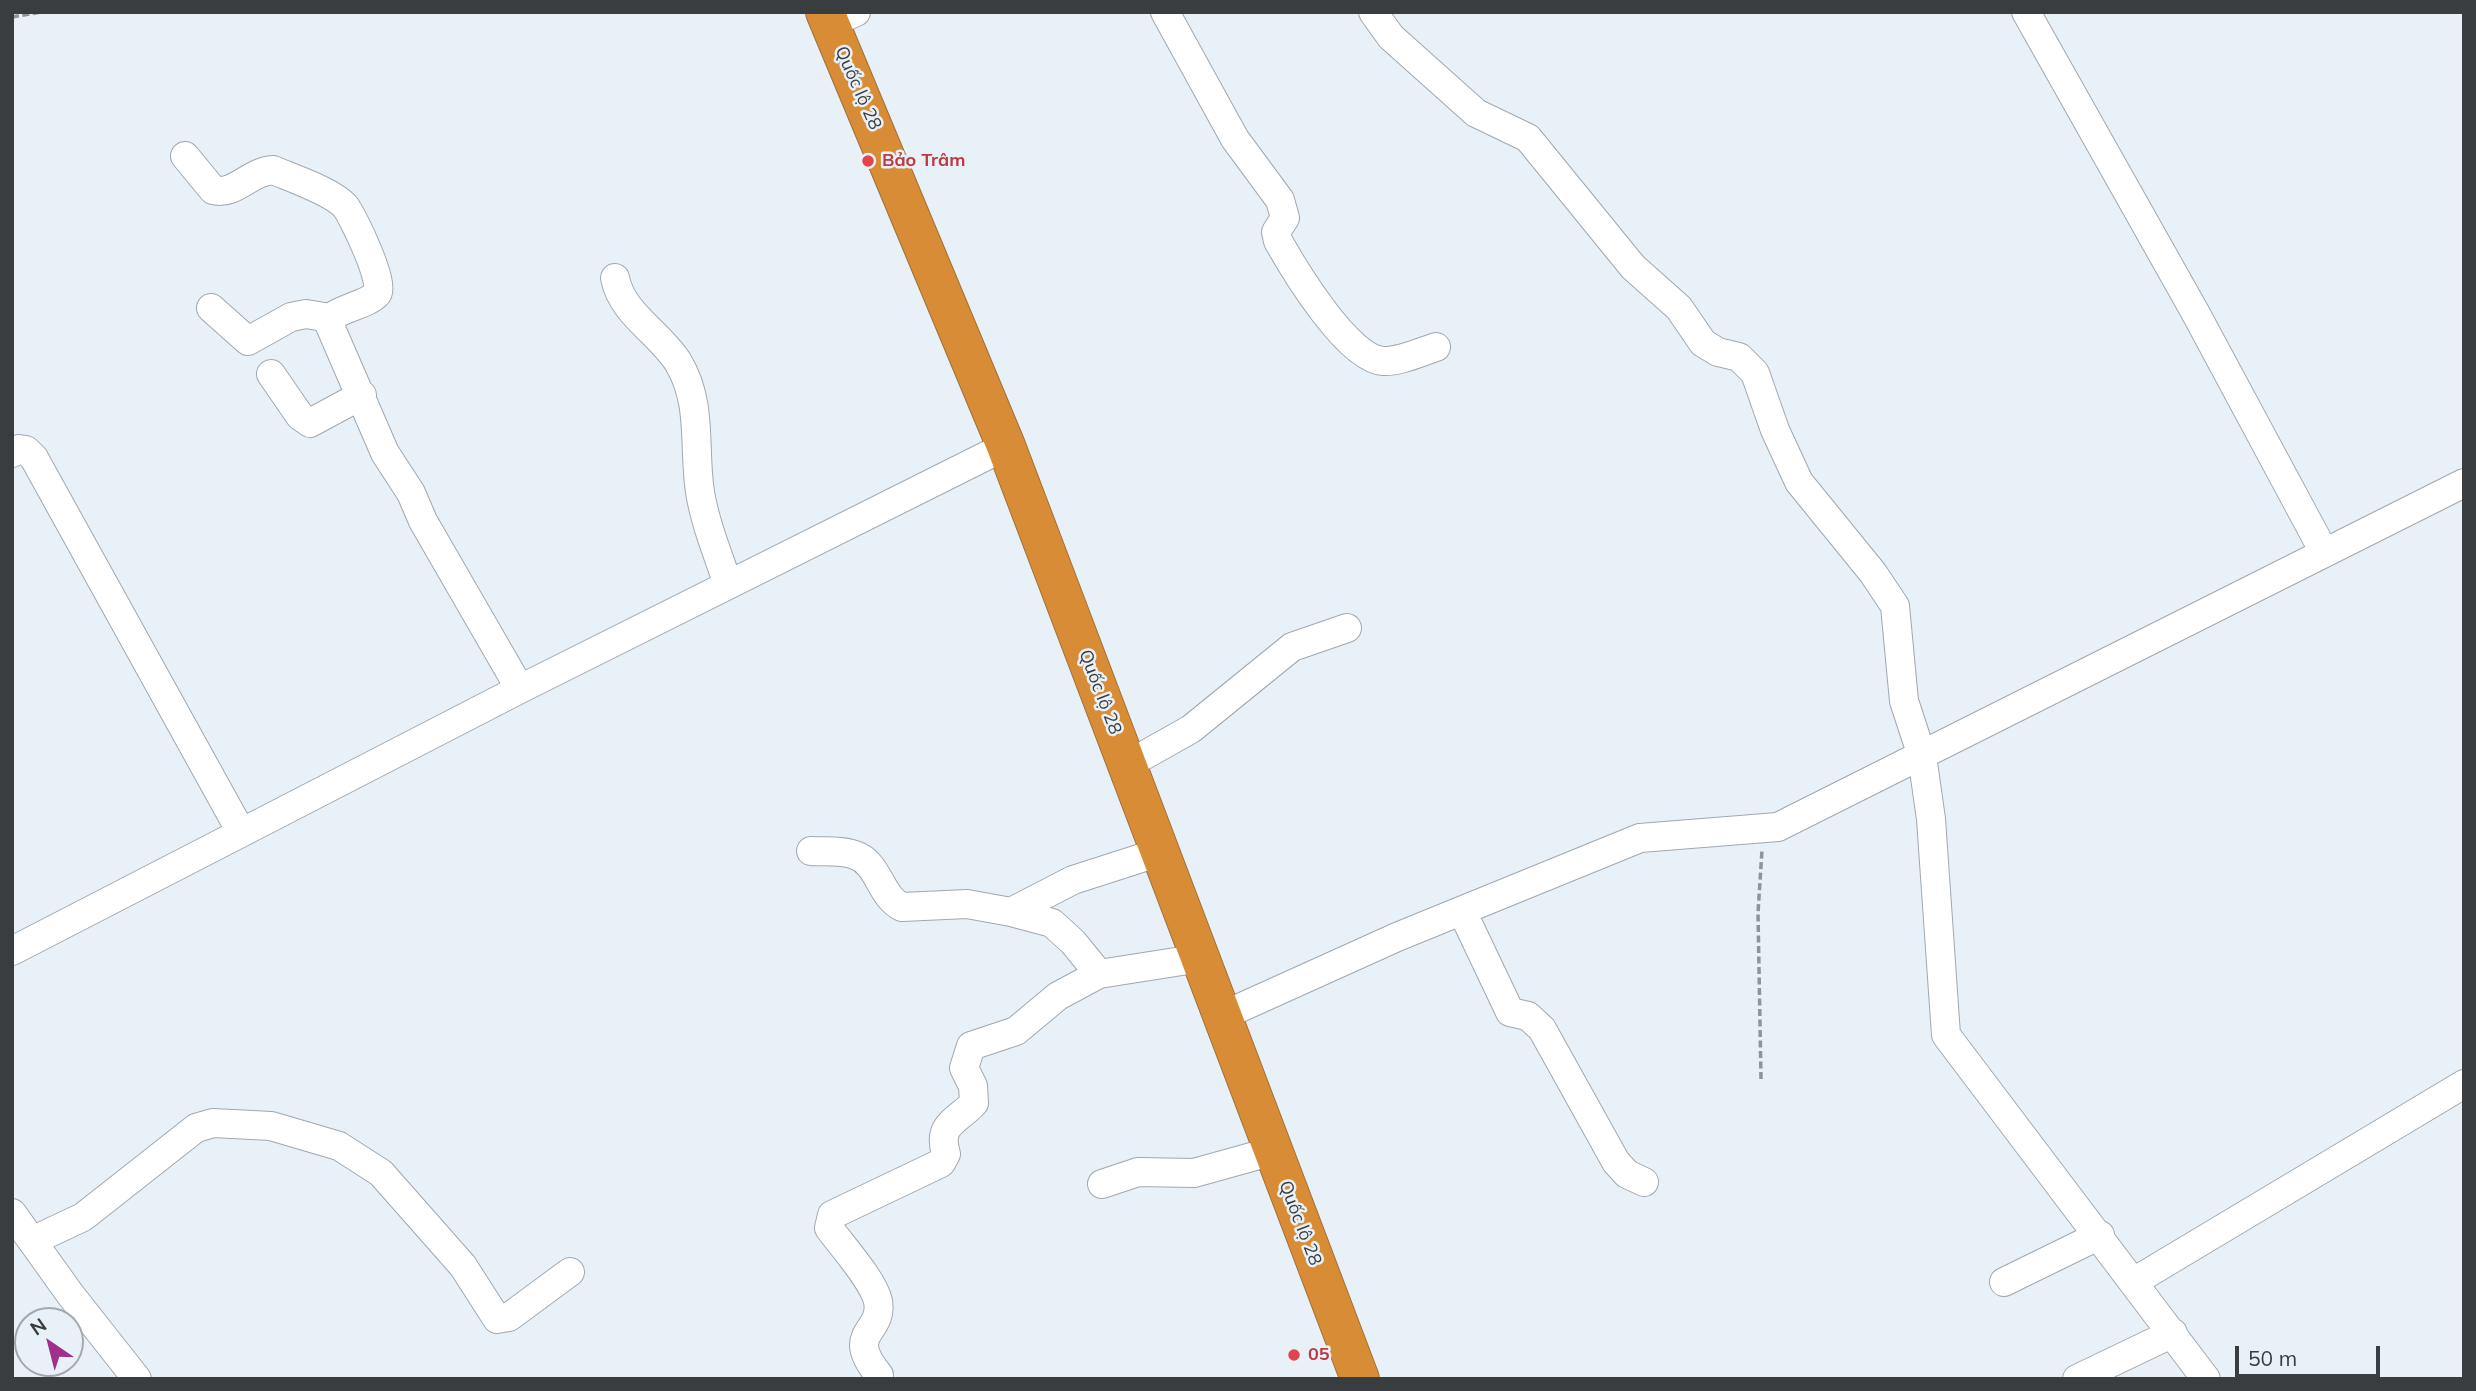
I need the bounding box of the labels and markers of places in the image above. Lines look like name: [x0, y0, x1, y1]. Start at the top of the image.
place label: Bảo Trâm: [882, 150, 965, 172]
marker: Bảo Trâm: [860, 153, 876, 169]
place label: 05: [1308, 1344, 1330, 1366]
marker: 05: [1286, 1347, 1302, 1363]

